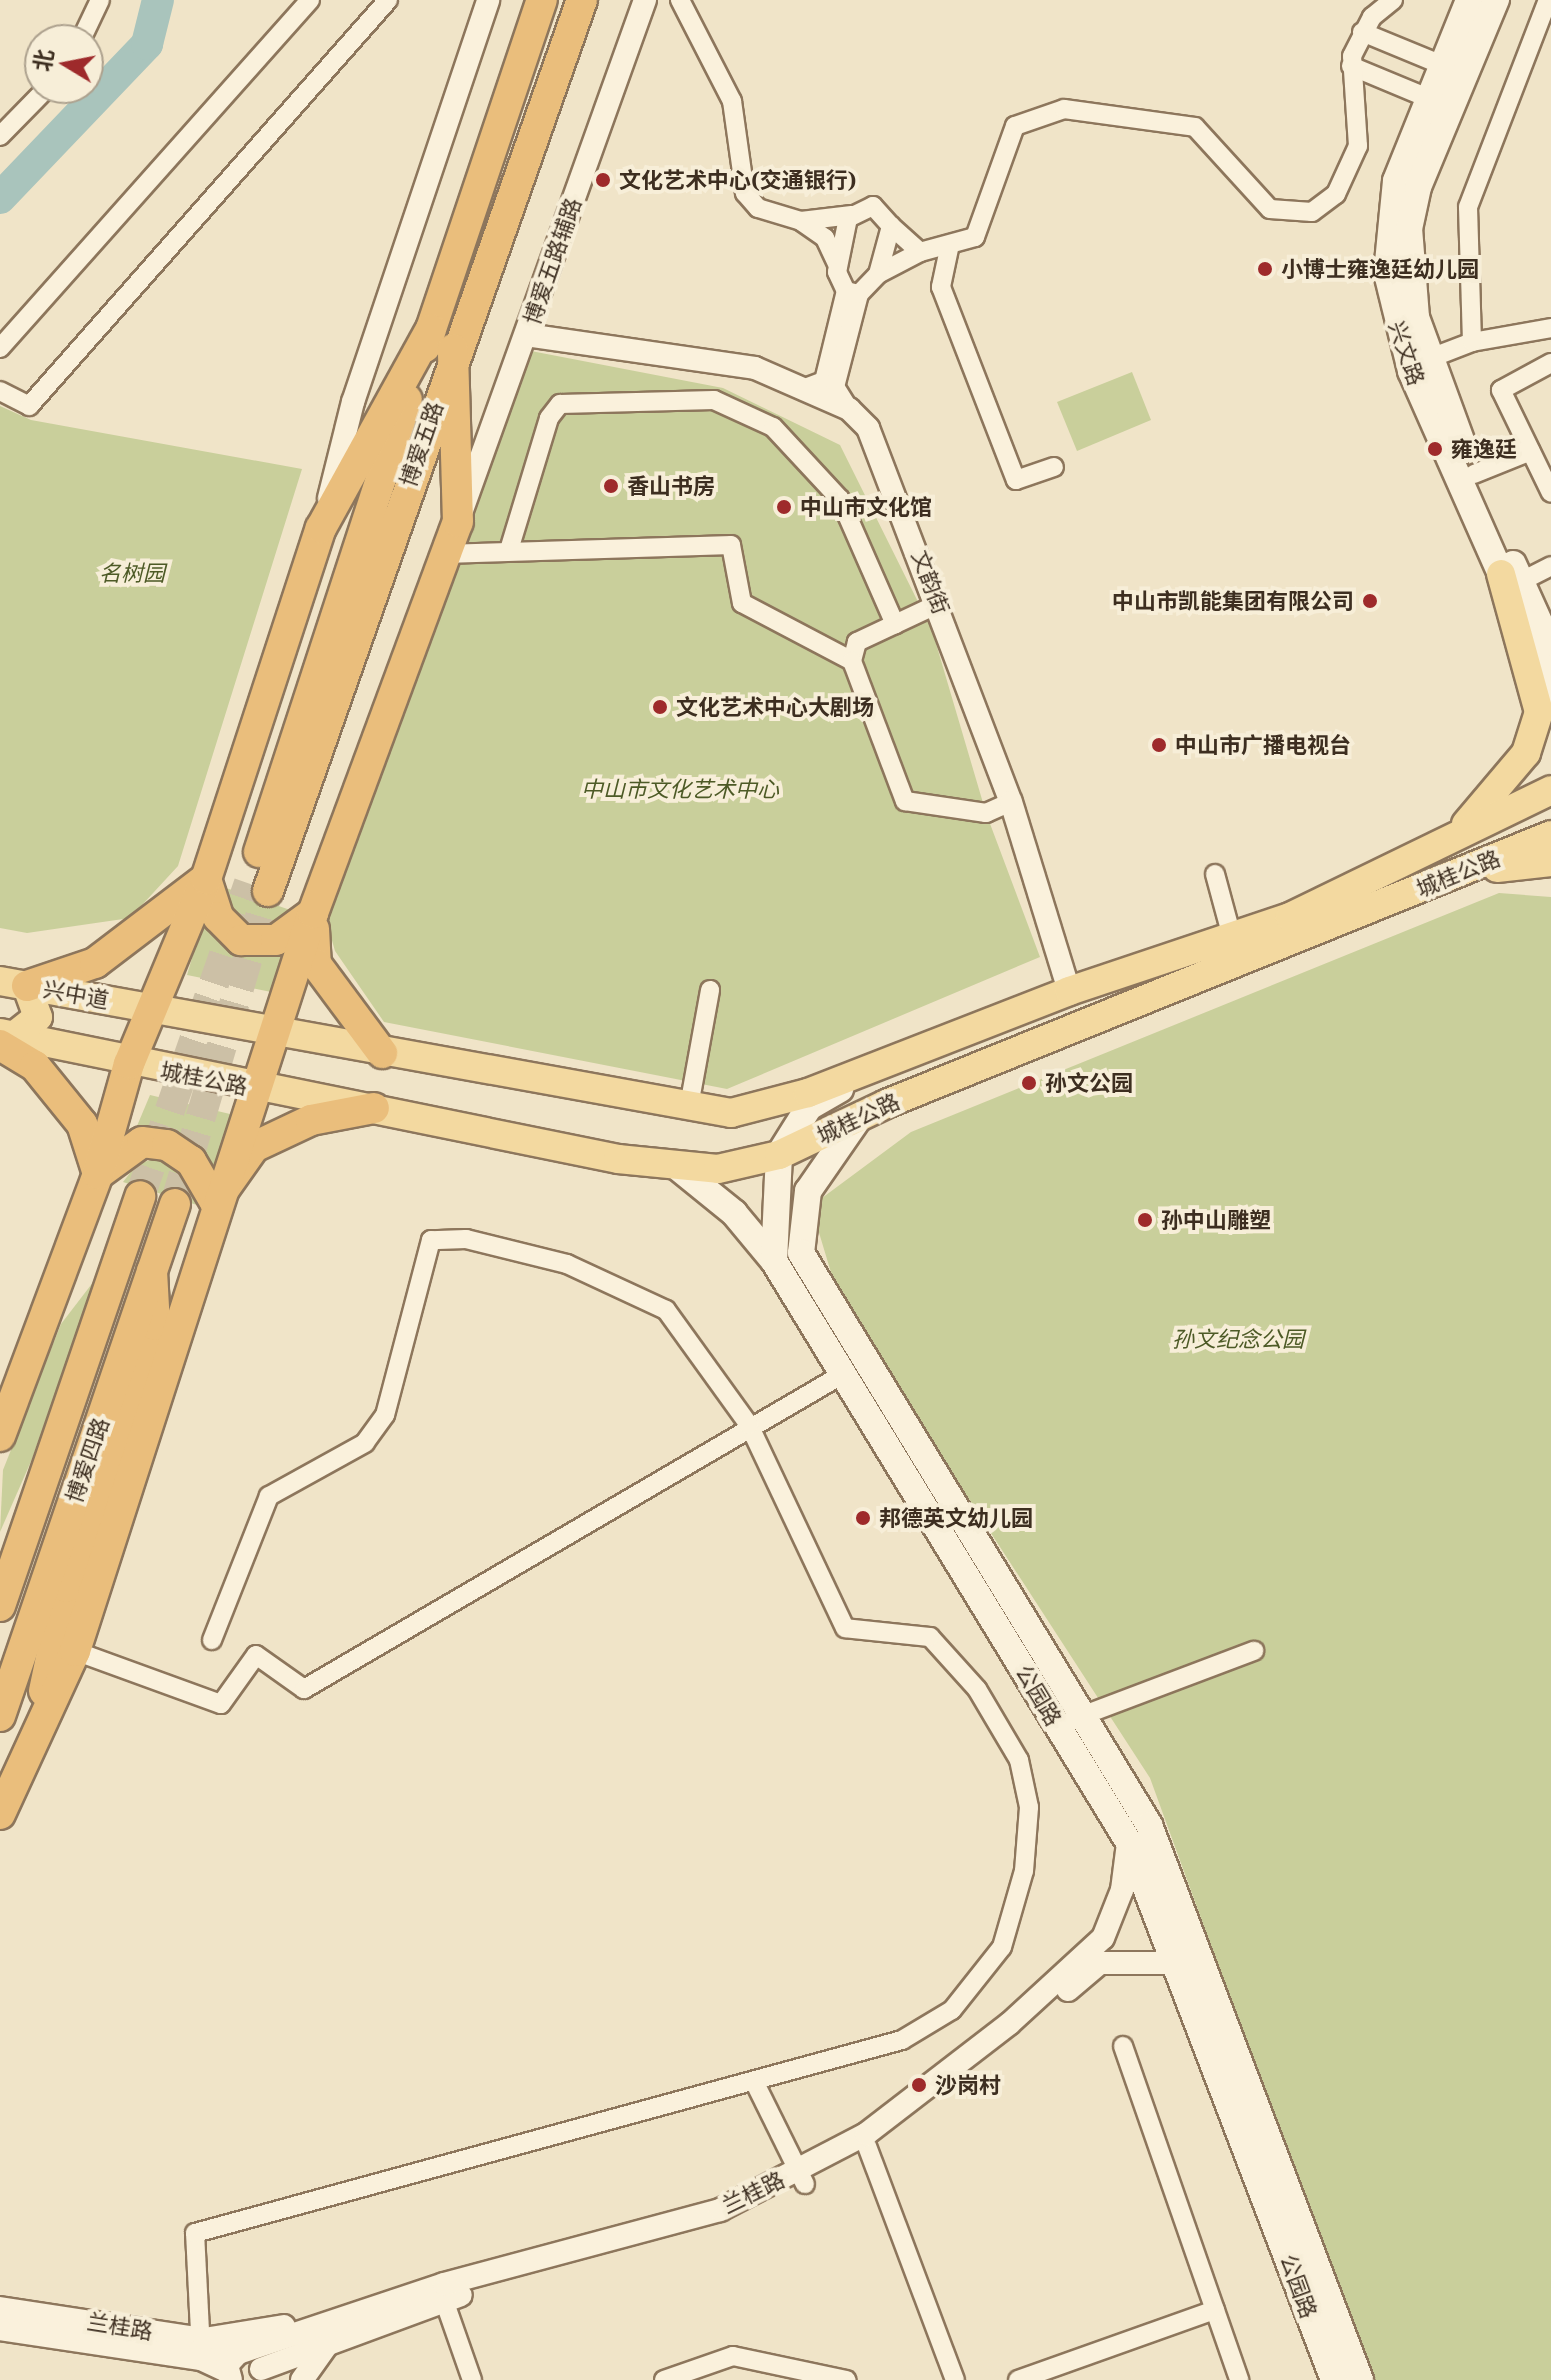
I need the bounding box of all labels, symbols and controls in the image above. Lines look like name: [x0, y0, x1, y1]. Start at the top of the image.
north arrow: [24, 24, 104, 104]
text: 北: [26, 47, 59, 74]
place label: 文化艺术中心(交通银行): [619, 167, 857, 193]
marker: 文化艺术中心(交通银行): [594, 171, 612, 189]
street label: 博爱五路辅路: [518, 194, 586, 328]
place label: 小博士雍逸廷幼儿园: [1281, 256, 1479, 282]
marker: 小博士雍逸廷幼儿园: [1256, 260, 1274, 278]
street label: 兴文路: [1384, 318, 1430, 388]
street label: 博爱五路: [394, 398, 448, 490]
place label: 雍逸廷: [1451, 436, 1517, 462]
marker: 雍逸廷: [1426, 440, 1444, 458]
place label: 香山书房: [627, 473, 715, 499]
marker: 香山书房: [602, 477, 620, 495]
place label: 中山市文化馆: [800, 494, 932, 520]
marker: 中山市文化馆: [775, 498, 793, 516]
street label: 文韵街: [907, 546, 955, 618]
park label: 名树园: [99, 560, 165, 586]
place label: 中山市凯能集团有限公司: [1112, 588, 1354, 614]
marker: 中山市凯能集团有限公司: [1361, 592, 1379, 610]
place label: 文化艺术中心大剧场: [676, 694, 874, 720]
marker: 文化艺术中心大剧场: [651, 698, 669, 716]
place label: 中山市广播电视台: [1175, 732, 1351, 758]
marker: 中山市广播电视台: [1150, 736, 1168, 754]
park label: 中山市文化艺术中心: [581, 776, 779, 802]
street label: 城桂公路: [1412, 844, 1504, 902]
street label: 兴中道: [41, 975, 111, 1013]
street label: 城桂公路: [158, 1057, 250, 1099]
place label: 孙文公园: [1045, 1070, 1133, 1096]
marker: 孙文公园: [1020, 1074, 1038, 1092]
street label: 城桂公路: [813, 1087, 903, 1149]
place label: 孙中山雕塑: [1161, 1207, 1271, 1233]
marker: 孙中山雕塑: [1136, 1211, 1154, 1229]
park label: 孙文纪念公园: [1172, 1326, 1304, 1352]
street label: 博爱四路: [60, 1414, 114, 1506]
place label: 邦德英文幼儿园: [879, 1505, 1033, 1531]
marker: 邦德英文幼儿园: [854, 1509, 872, 1527]
street label: 公园路: [1011, 1660, 1067, 1730]
place label: 沙岗村: [935, 2072, 1001, 2098]
marker: 沙岗村: [910, 2076, 928, 2094]
street label: 兰桂路: [718, 2166, 788, 2218]
street label: 公园路: [1275, 2250, 1323, 2322]
street label: 兰桂路: [85, 2308, 155, 2344]

